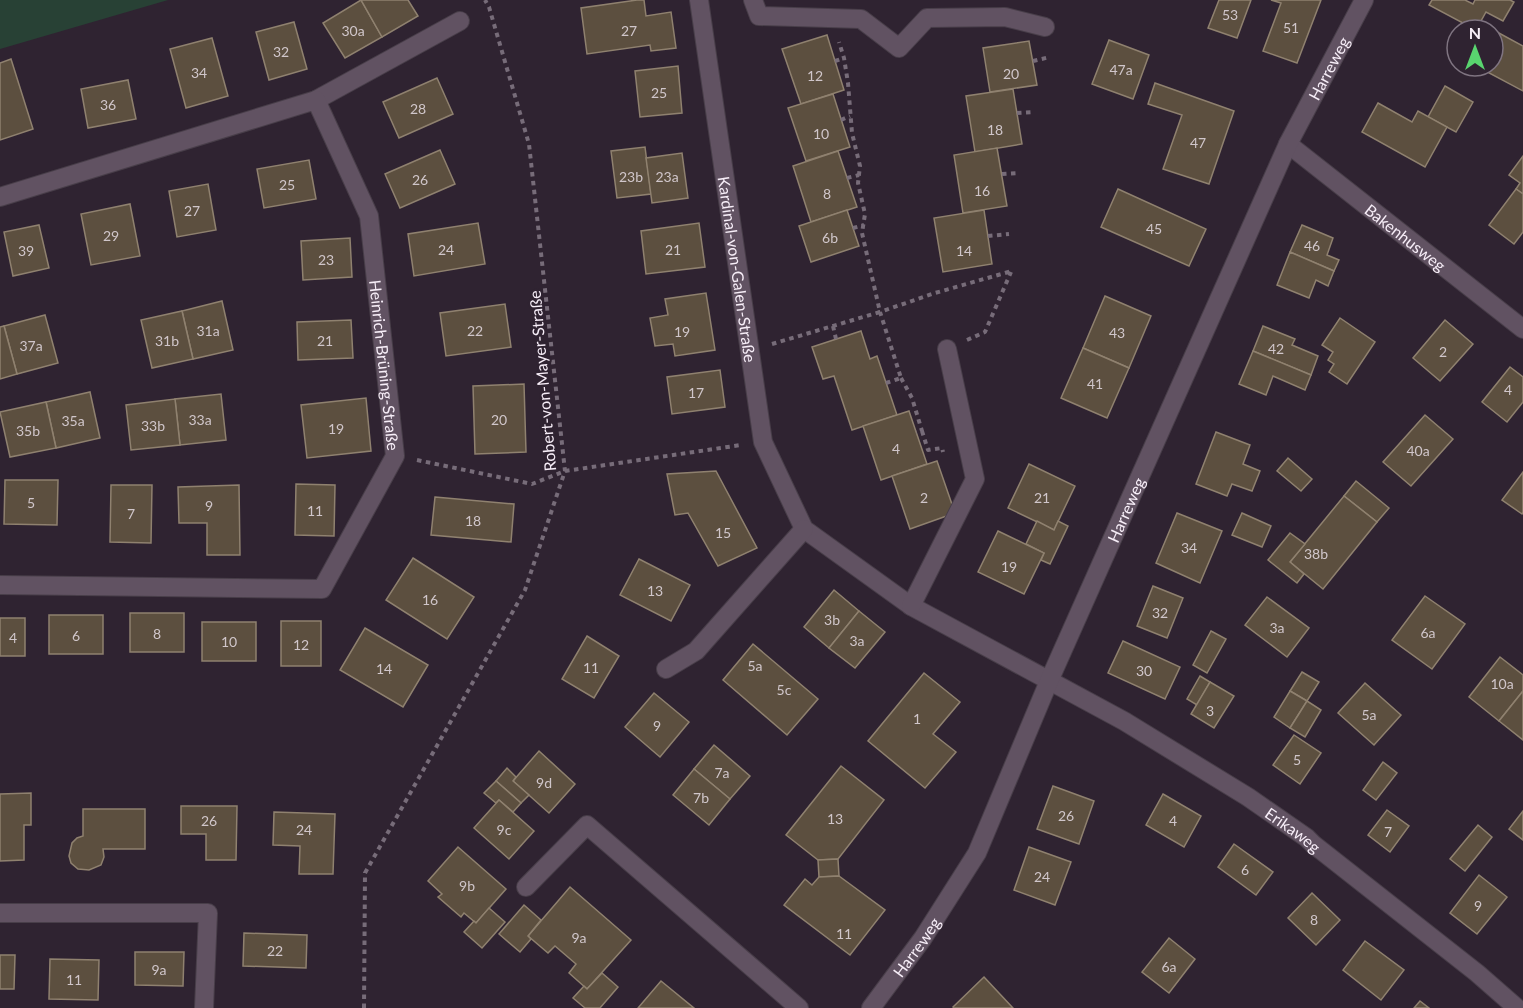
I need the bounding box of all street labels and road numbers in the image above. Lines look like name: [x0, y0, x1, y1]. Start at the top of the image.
street label: Harreweg: [1304, 33, 1353, 103]
street label: Kardinal-von-Galen-Straße: [715, 175, 761, 363]
street label: Bakenhusweg: [1362, 199, 1450, 274]
street label: Heinrich-Brüning-Straße: [366, 279, 404, 451]
street label: Robert-von-Mayer-Straße: [525, 290, 559, 472]
street label: Harreweg: [1103, 474, 1148, 545]
street label: Erikaweg: [1262, 803, 1325, 856]
street label: Harreweg: [888, 913, 943, 980]

